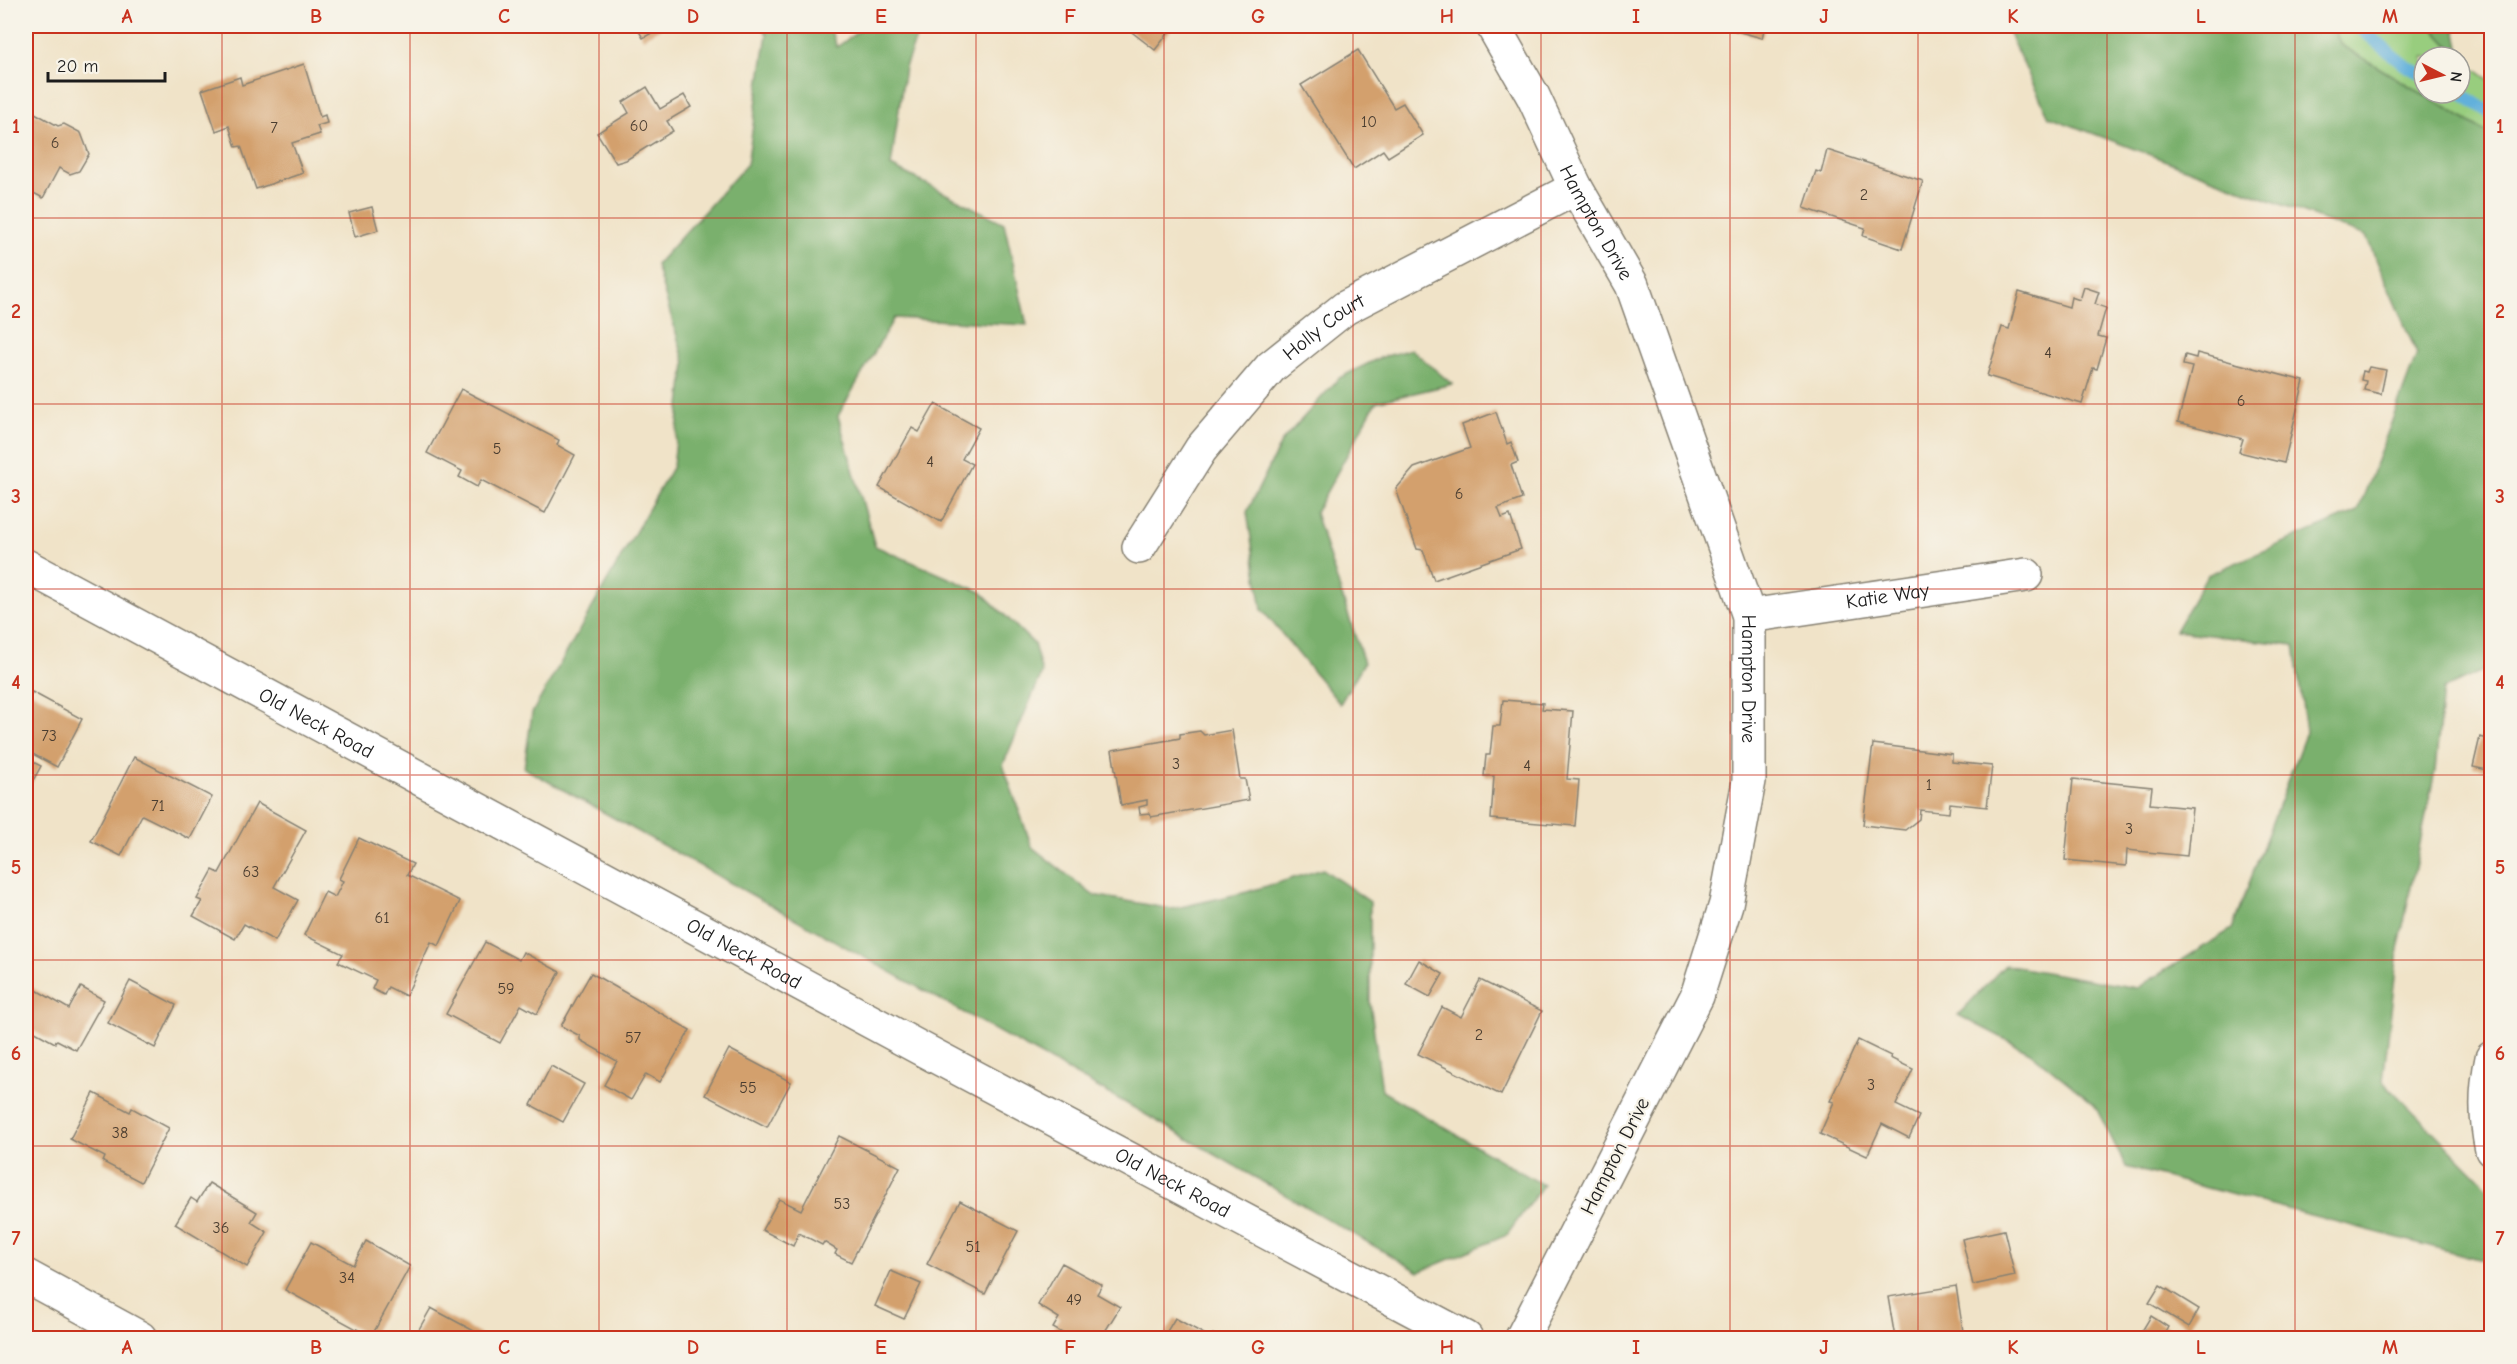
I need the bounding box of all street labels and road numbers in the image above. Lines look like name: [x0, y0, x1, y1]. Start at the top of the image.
street label: Hampton Drive: [1555, 161, 1638, 284]
street label: Holly Court: [1278, 288, 1369, 365]
street label: Katie Way: [1844, 578, 1931, 613]
street label: Hampton Drive: [1738, 615, 1761, 743]
street label: Old Neck Road: [255, 682, 378, 763]
street label: Old Neck Road: [683, 913, 806, 994]
street label: Hampton Drive: [1576, 1094, 1654, 1218]
street label: Old Neck Road: [1111, 1142, 1234, 1222]

